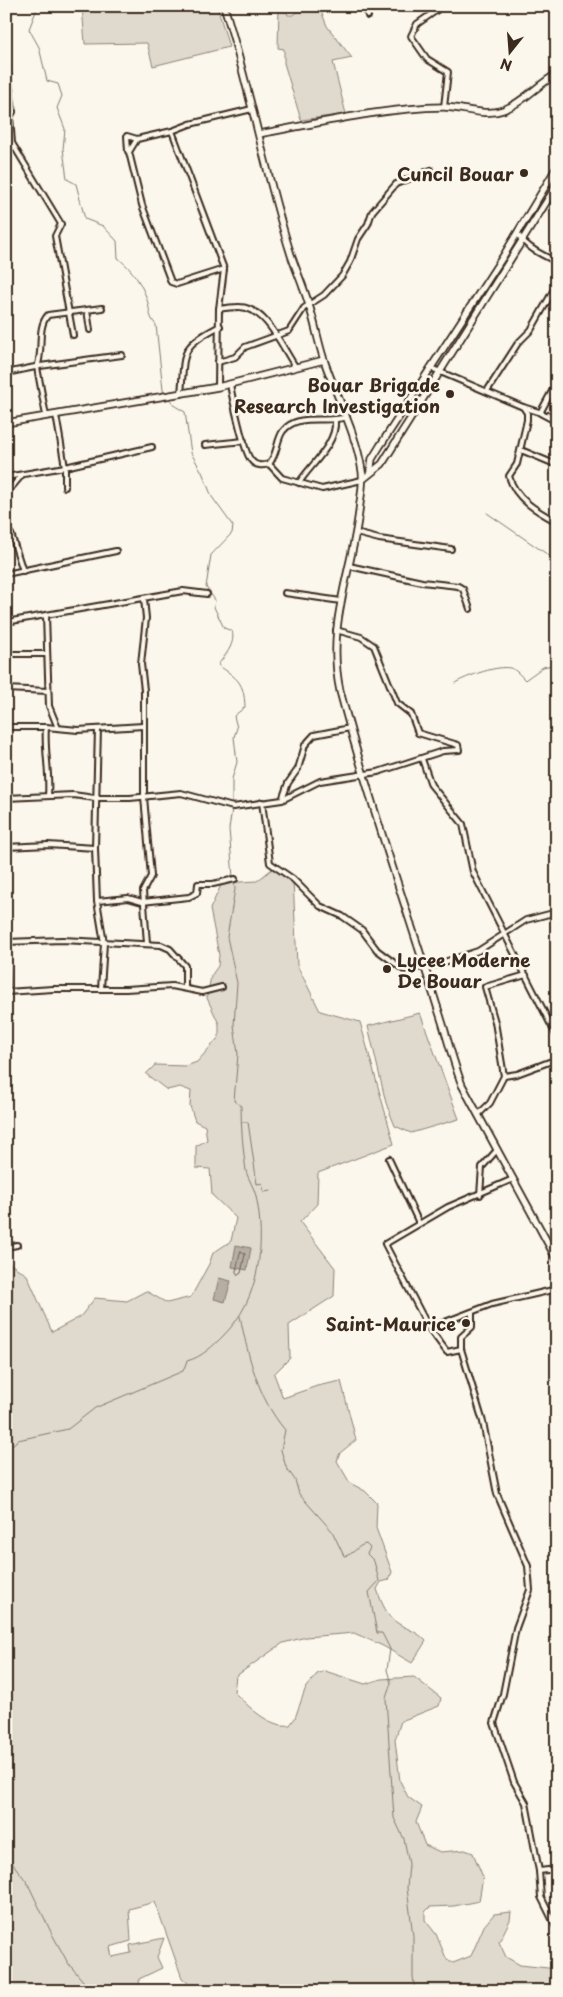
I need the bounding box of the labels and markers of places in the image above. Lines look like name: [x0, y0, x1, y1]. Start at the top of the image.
place label: Cuncil Bouar: [397, 160, 514, 187]
marker: Cuncil Bouar: [518, 167, 530, 179]
place label: Bouar Brigade Research Investigation: [234, 371, 440, 419]
marker: Bouar Brigade Research Investigation: [444, 388, 456, 400]
place label: Lycee Moderne De Bouar: [397, 946, 530, 994]
marker: Lycee Moderne De Bouar: [381, 963, 393, 975]
place label: Saint-Maurice: [326, 1310, 456, 1337]
marker: Saint-Maurice: [460, 1317, 472, 1329]

